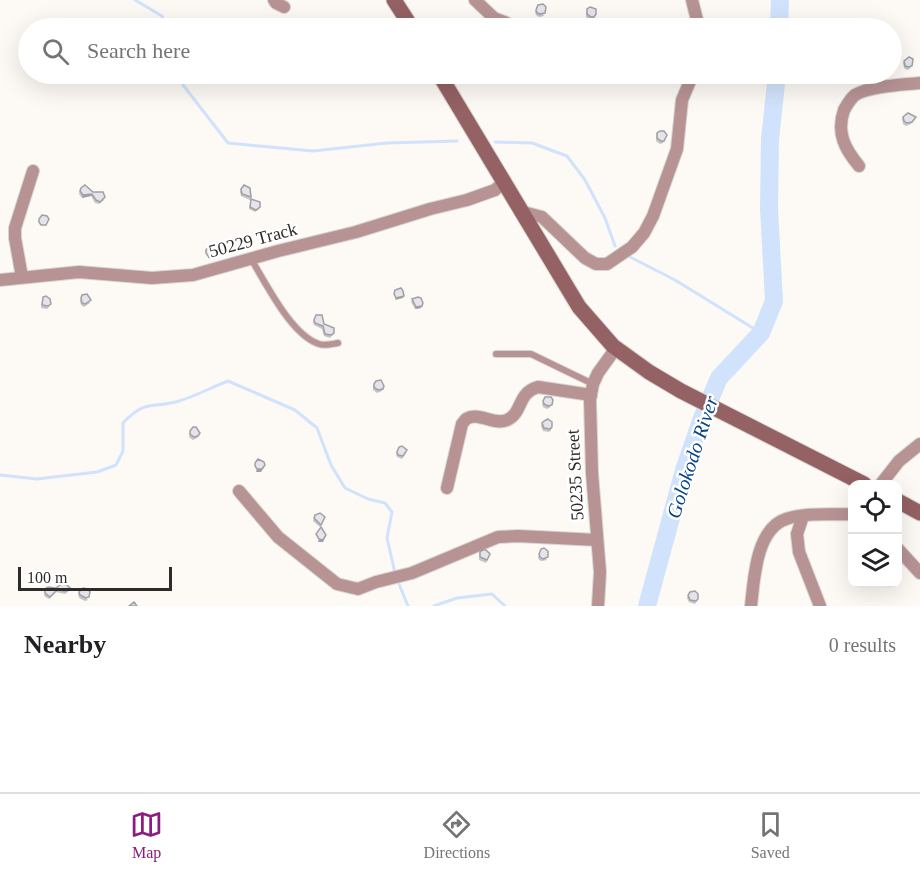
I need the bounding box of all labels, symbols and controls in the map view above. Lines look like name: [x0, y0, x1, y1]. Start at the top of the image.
search box: [18, 18, 902, 84]
icon: search: [39, 35, 72, 68]
text: Search here: [87, 38, 190, 63]
street label: 50229 Track: [207, 219, 299, 261]
water label: Golokodo River: [662, 393, 722, 521]
street label: 50235 Street: [563, 429, 587, 521]
map controls: [848, 480, 902, 588]
button: locate: [848, 480, 902, 534]
button: layers: [848, 534, 902, 588]
scale bar: [18, 564, 172, 592]
text: 100 m: [27, 569, 67, 586]
text: Nearby: [24, 630, 106, 659]
text: 0 results: [829, 634, 896, 656]
tab: Map: [130, 808, 163, 862]
tab: Directions: [424, 808, 490, 862]
tab: Saved: [751, 808, 790, 862]

